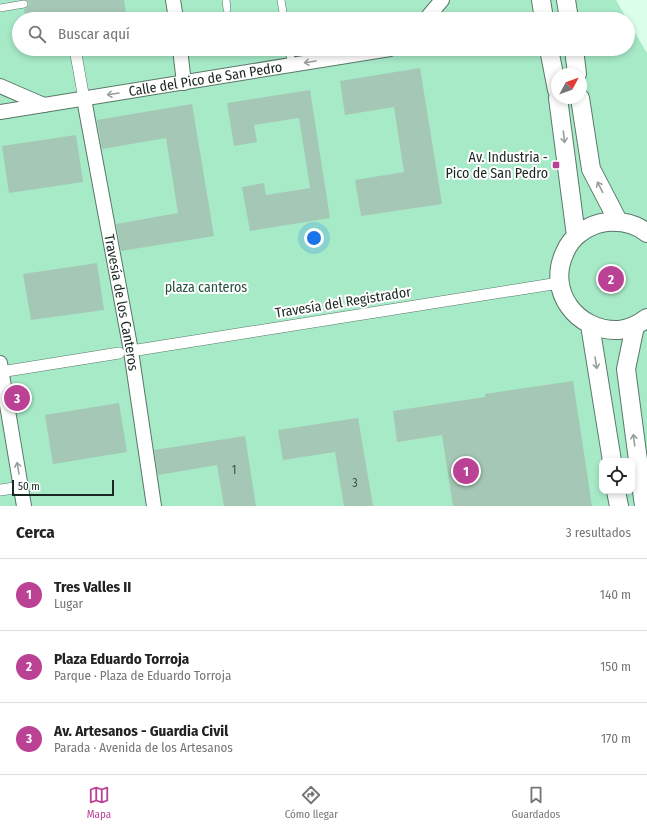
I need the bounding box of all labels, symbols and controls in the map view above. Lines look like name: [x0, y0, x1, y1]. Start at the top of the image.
search box: [12, 12, 635, 56]
icon: search: [26, 23, 48, 45]
text: Buscar aquí: [58, 25, 130, 43]
one-way arrow: [304, 58, 317, 66]
street label: Calle del Pico de San Pedro: [127, 59, 284, 100]
north arrow: [551, 68, 587, 104]
one-way arrow: [107, 91, 120, 99]
one-way arrow: [560, 130, 568, 143]
place label: Av. Industria - Pico de San Pedro: [445, 149, 548, 182]
marker: Av. Industria - Pico de San Pedro: [551, 160, 561, 170]
one-way arrow: [595, 181, 603, 193]
your location: [304, 228, 324, 248]
street label: Travesía de los Canteros: [100, 233, 142, 372]
pin: 2: [598, 264, 624, 294]
park label: plaza canteros: [165, 279, 247, 296]
street label: Travesía del Registrador: [274, 283, 412, 322]
one-way arrow: [592, 356, 600, 369]
pin: 3: [4, 383, 30, 413]
one-way arrow: [631, 434, 638, 447]
pin: 1: [453, 456, 479, 486]
map controls: [599, 458, 635, 494]
button: locate: [599, 458, 635, 494]
one-way arrow: [13, 462, 21, 475]
house number: 1: [232, 463, 236, 477]
house number: 3: [352, 476, 358, 490]
scale bar: [12, 478, 114, 497]
text: 50 m: [18, 480, 40, 493]
text: Cerca: [16, 522, 55, 543]
text: 3 resultados: [566, 525, 631, 540]
text: Tres Valles II: [54, 578, 131, 596]
text: 1: [26, 587, 32, 602]
text: 140 m: [600, 587, 631, 602]
text: Lugar: [54, 596, 83, 611]
text: Plaza Eduardo Torroja: [54, 650, 189, 668]
text: 2: [26, 659, 32, 674]
text: 150 m: [600, 659, 631, 674]
text: Parque · Plaza de Eduardo Torroja: [54, 668, 231, 683]
text: Av. Artesanos - Guardia Civil: [54, 722, 228, 740]
text: 3: [26, 731, 32, 746]
text: 170 m: [601, 731, 631, 746]
text: Parada · Avenida de los Artesanos: [54, 740, 233, 755]
tab: Mapa: [87, 784, 111, 821]
tab: Cómo llegar: [285, 784, 338, 821]
tab: Guardados: [512, 784, 560, 821]

